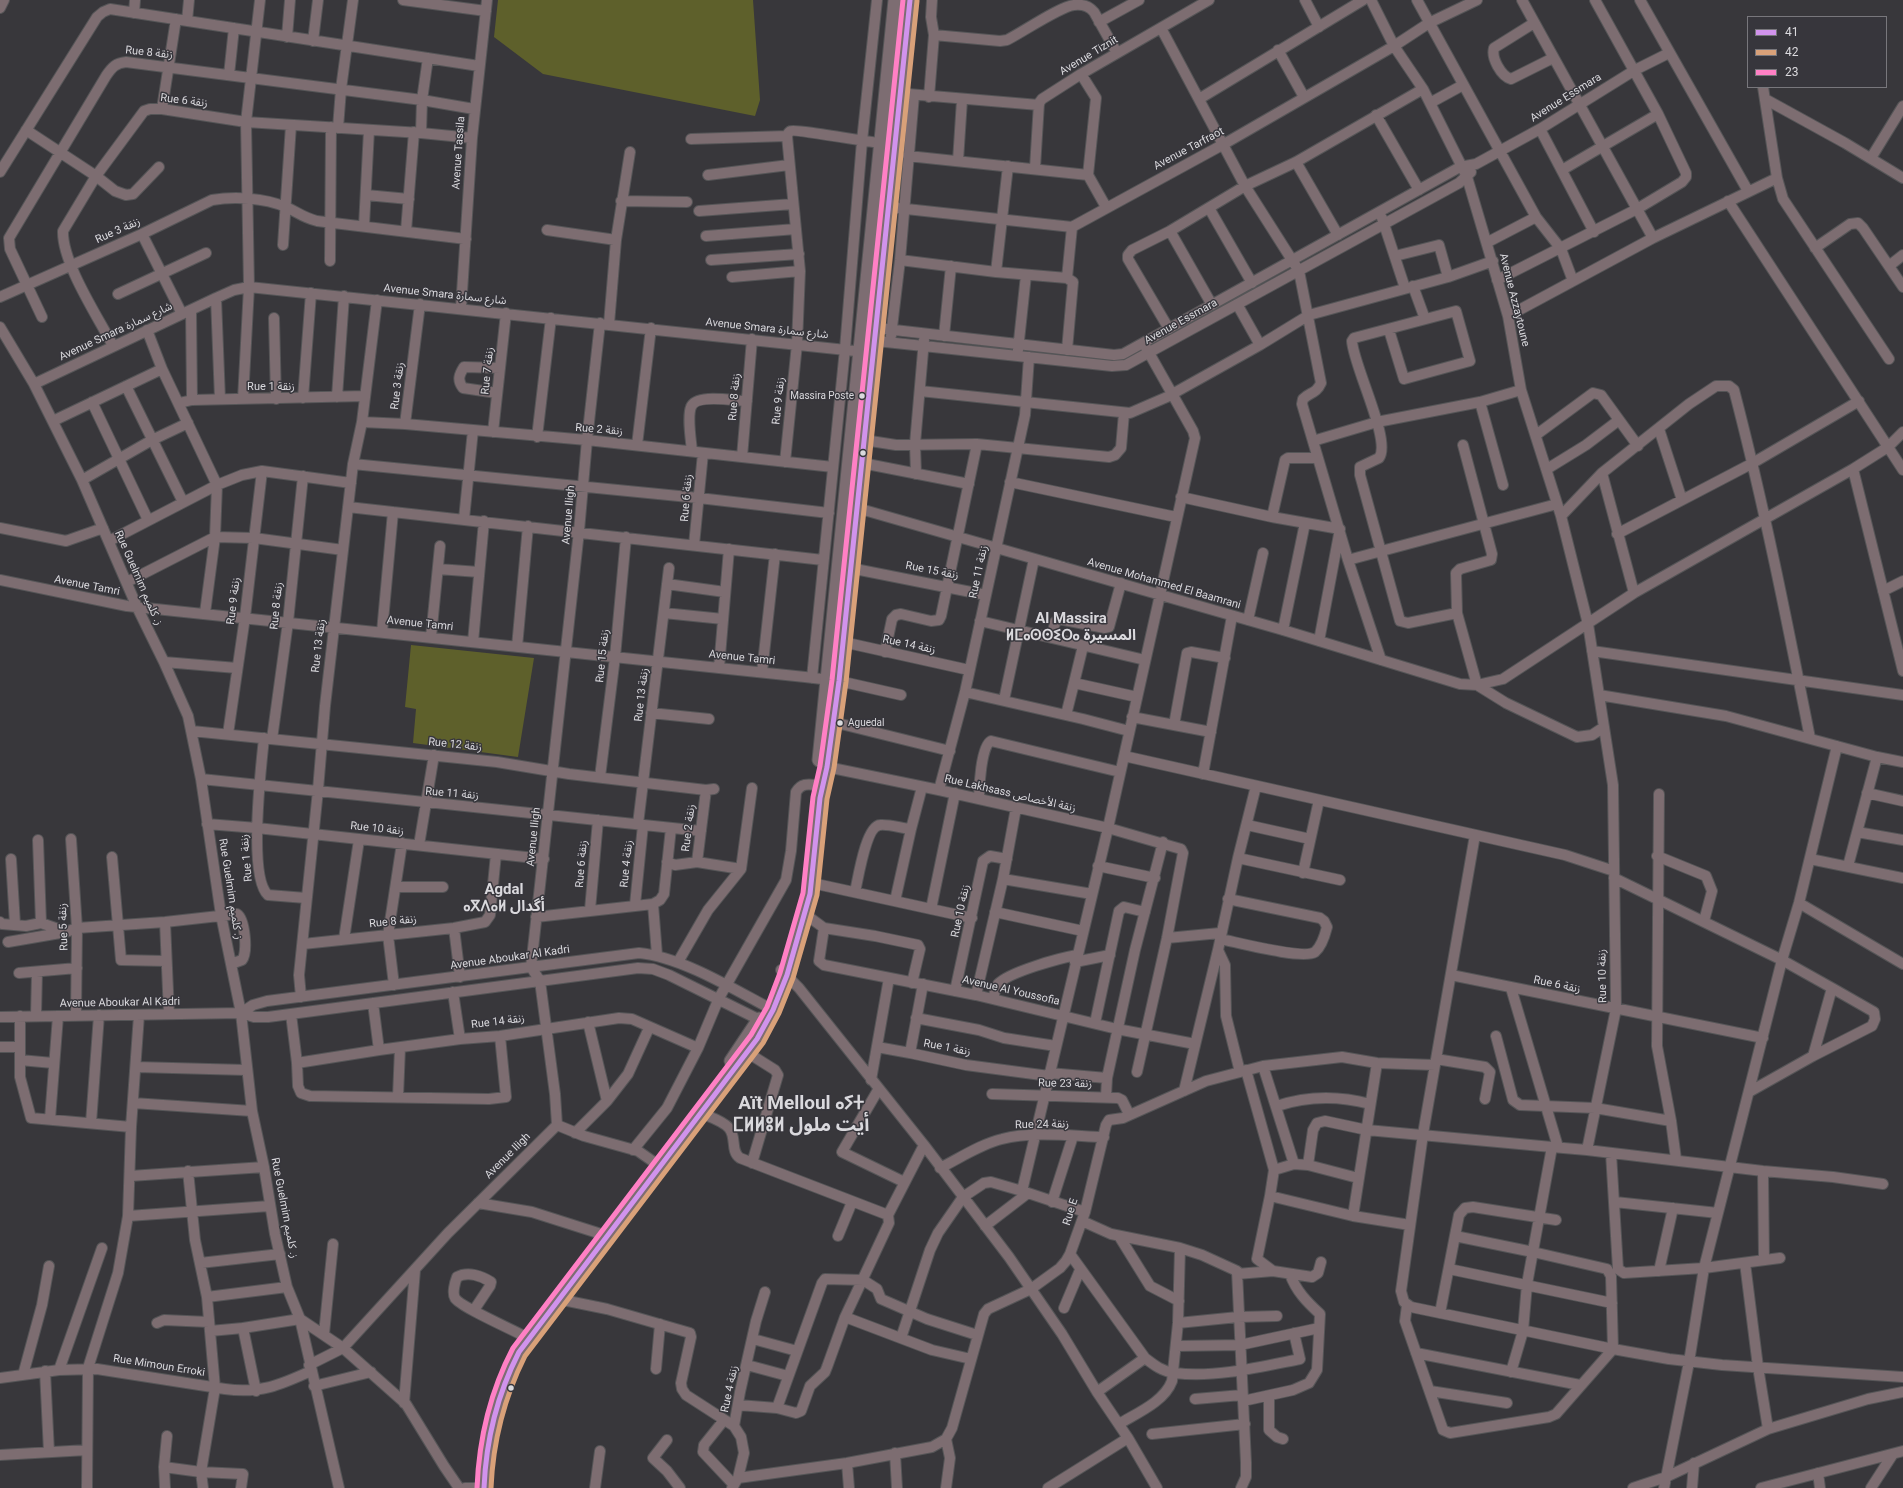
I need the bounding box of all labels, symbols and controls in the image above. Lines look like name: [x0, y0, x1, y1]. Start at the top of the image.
legend: [1747, 16, 1887, 88]
text: 41: [1785, 25, 1799, 39]
street label: Avenue Tiznit: [1057, 33, 1121, 79]
street label: Rue 8 زنقة: [125, 44, 173, 62]
text: 42: [1785, 45, 1799, 59]
text: 23: [1785, 65, 1799, 79]
street label: Avenue Essmara: [1528, 71, 1604, 125]
street label: Rue 6 زنقة: [159, 92, 209, 110]
street label: Avenue Tassila: [450, 116, 468, 190]
street label: Avenue Tarfraot: [1152, 125, 1226, 173]
street label: Rue 3 زنقة: [93, 215, 143, 247]
street label: Avenue Azzaytoune: [1496, 252, 1532, 348]
street label: Avenue Smara شارع سمارة: [383, 282, 507, 308]
street label: Avenue Essmara: [1142, 296, 1220, 348]
street label: Avenue Smara شارع سمارة: [57, 300, 175, 364]
street label: Avenue Smara شارع سمارة: [705, 316, 829, 342]
street label: Rue 7 زنقة: [479, 347, 497, 395]
street label: Rue 3 زنقة: [389, 361, 407, 411]
street label: Rue 8 زنقة: [726, 373, 744, 421]
street label: Rue 9 زنقة: [770, 377, 788, 425]
street label: Rue 1 زنقة: [247, 380, 295, 394]
place label: Massira Poste: [790, 390, 854, 402]
marker: Massira Poste: [857, 391, 867, 401]
street label: Rue 2 زنقة: [575, 421, 623, 439]
unlabelled marker: [858, 448, 868, 458]
street label: Rue 6 زنقة: [678, 474, 696, 522]
street label: Avenue Iligh: [560, 485, 578, 545]
street label: Rue Guelmim ز. كلميم: [111, 529, 165, 627]
street label: Rue 11 زنقة: [967, 544, 991, 600]
street label: Avenue Mohammed El Baamrani: [1086, 556, 1242, 612]
street label: Rue 15 زنقة: [904, 559, 960, 583]
street label: Avenue Tamri: [53, 573, 121, 599]
street label: Rue 9 زنقة: [225, 576, 243, 626]
street label: Rue 8 زنقة: [268, 582, 286, 630]
district label: Al Massira ⵍⵎⴰⵙⵙⵉⵔⴰ المسيرة: [1006, 610, 1136, 645]
street label: Avenue Tamri: [386, 614, 454, 634]
street label: Rue 13 زنقة: [309, 618, 329, 674]
street label: Rue 15 زنقة: [594, 628, 612, 684]
street label: Rue 14 زنقة: [881, 633, 937, 657]
street label: Avenue Tamri: [708, 648, 776, 668]
street label: Rue 13 زنقة: [632, 667, 652, 723]
place label: Aguedal: [848, 717, 884, 729]
marker: Aguedal: [835, 718, 845, 728]
street label: Rue 12 زنقة: [427, 736, 483, 754]
street label: Rue Lakhsass زنقة الأخصاص: [943, 772, 1077, 816]
street label: Rue 11 زنقة: [425, 785, 479, 803]
street label: Rue 2 زنقة: [680, 803, 698, 853]
street label: Avenue Iligh: [524, 807, 544, 867]
street label: Rue 10 زنقة: [349, 820, 405, 838]
street label: Rue 1 زنقة: [238, 834, 256, 882]
street label: Rue Guelmim ز. كلميم: [215, 837, 245, 941]
street label: Rue 6 زنقة: [573, 840, 591, 888]
street label: Rue 4 زنقة: [618, 840, 636, 888]
district label: Agdal ⴰⴳⴷⴰⵍ أگدال: [463, 881, 545, 916]
street label: Rue 10 زنقة: [949, 883, 973, 939]
street label: Rue 5 زنقة: [57, 903, 71, 951]
street label: Rue 8 زنقة: [369, 913, 417, 931]
street label: Avenue Aboukar Al Kadri: [449, 943, 571, 973]
street label: Rue 10 زنقة: [1596, 949, 1610, 1003]
street label: Avenue Al Youssofia: [961, 973, 1061, 1009]
street label: Rue 6 زنقة: [1532, 974, 1582, 996]
street label: Avenue Aboukar Al Kadri: [60, 995, 180, 1011]
street label: Rue 14 زنقة: [470, 1012, 526, 1032]
street label: Rue 1 زنقة: [922, 1037, 972, 1059]
street label: Rue 23 زنقة: [1038, 1077, 1092, 1091]
district label: Aït Melloul ⴰⵢⵜ ⵎⵍⵍⵓⵍ أيت ملول: [733, 1093, 869, 1137]
street label: Rue 24 زنقة: [1015, 1118, 1069, 1132]
street label: Avenue Iligh: [482, 1130, 534, 1182]
street label: Rue Guelmim ز. كلميم: [268, 1157, 300, 1259]
street label: Rue E: [1061, 1197, 1081, 1227]
street label: Rue Mimoun Erroki: [112, 1352, 206, 1380]
street label: Rue 4 زنقة: [719, 1364, 741, 1414]
unlabelled marker: [506, 1383, 516, 1393]

